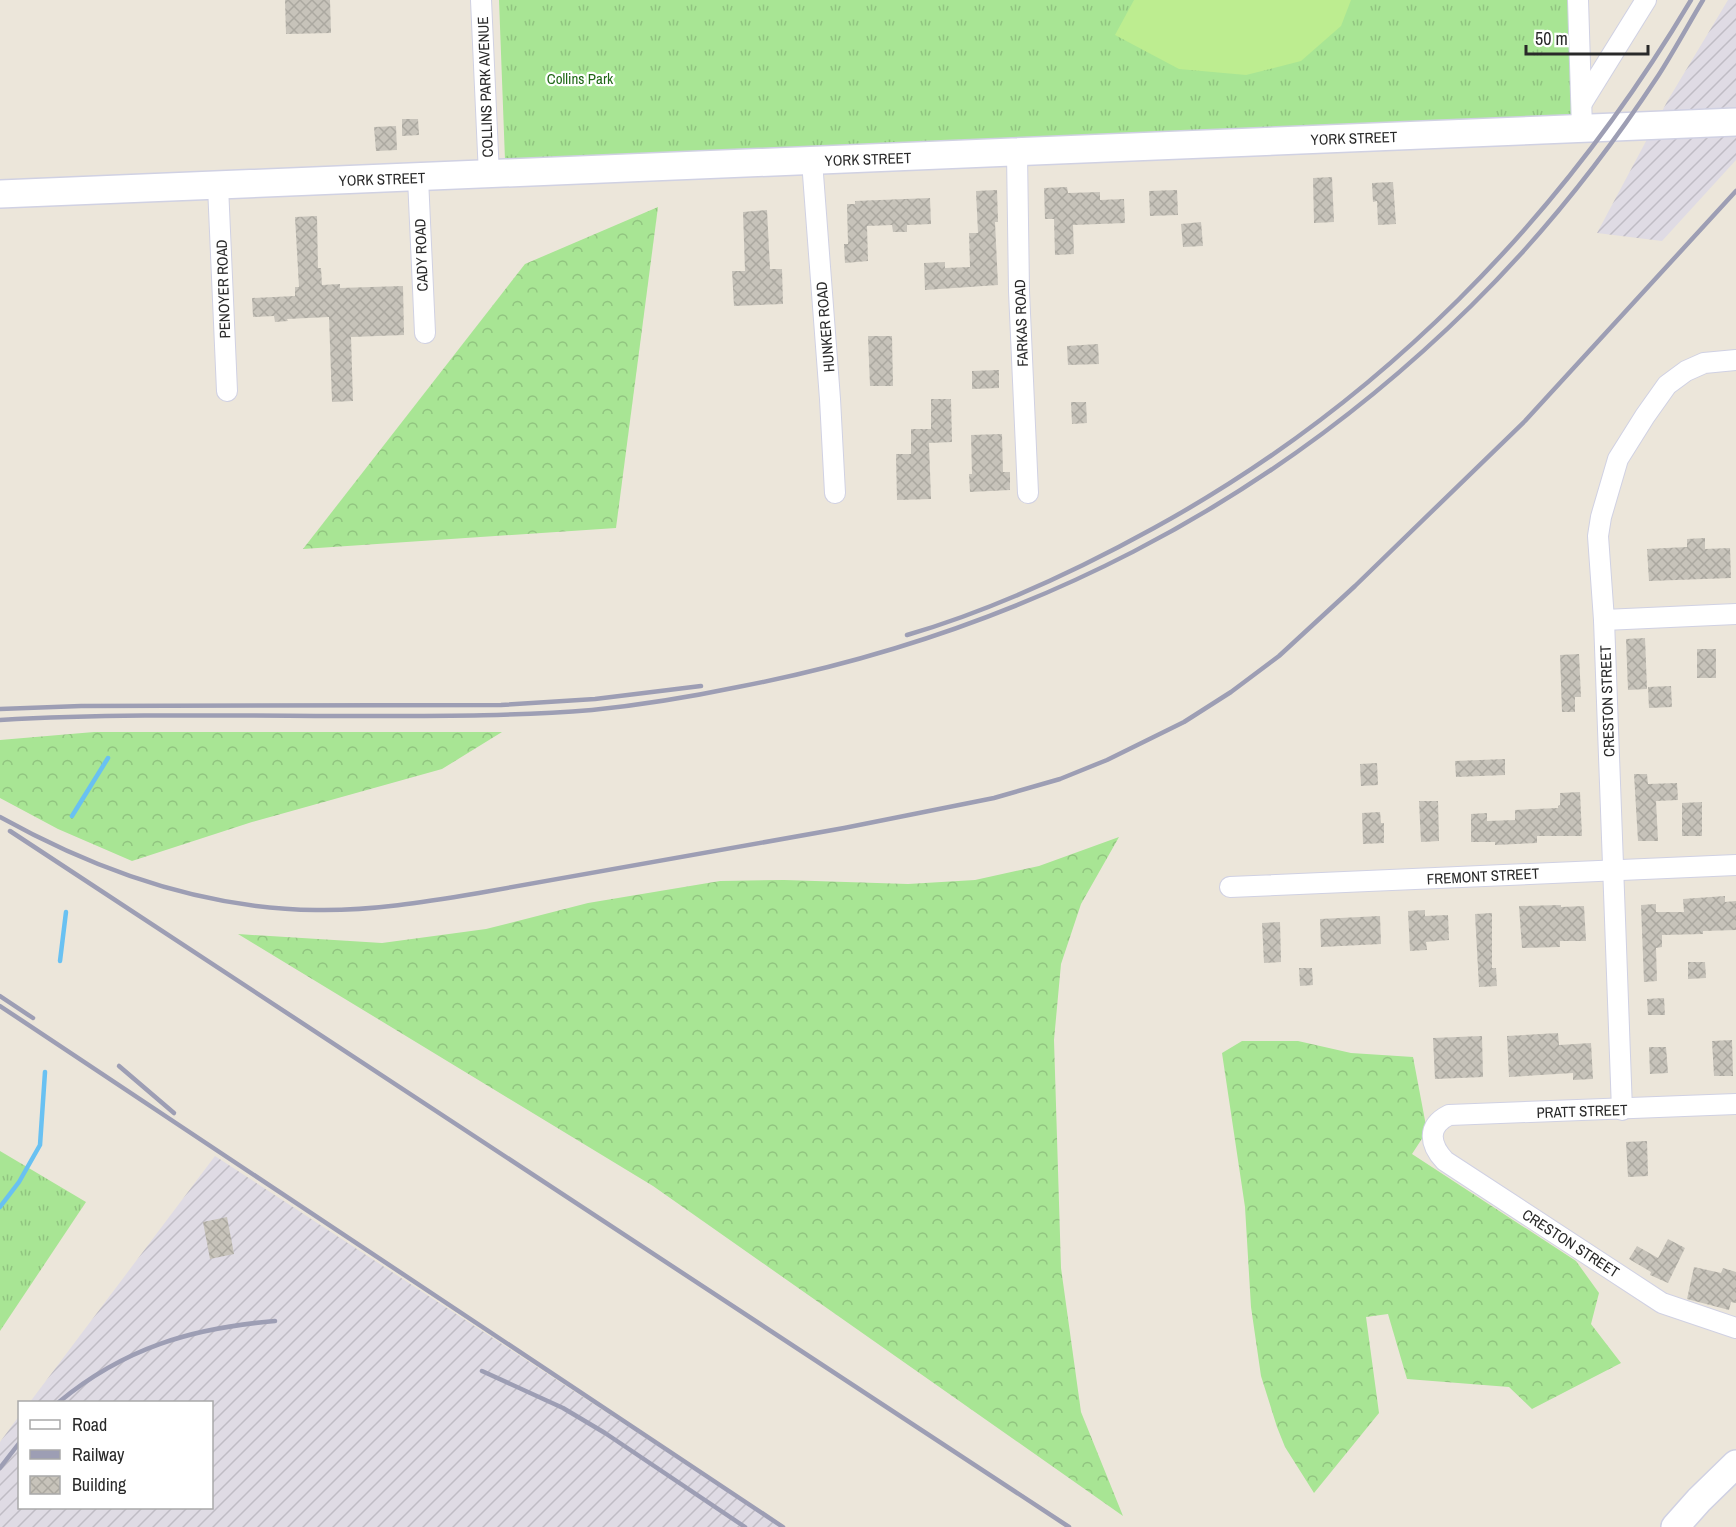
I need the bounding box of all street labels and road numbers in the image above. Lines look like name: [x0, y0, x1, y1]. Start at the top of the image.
street label: COLLINS PARK AVENUE: [472, 16, 498, 158]
street label: YORK STREET: [1310, 126, 1398, 150]
street label: YORK STREET: [824, 147, 912, 171]
street label: YORK STREET: [338, 167, 426, 191]
street label: CADY ROAD: [409, 218, 433, 292]
street label: PENOYER ROAD: [211, 239, 235, 339]
street label: FARKAS ROAD: [1009, 279, 1033, 367]
street label: HUNKER ROAD: [811, 281, 839, 373]
street label: CRESTON STREET: [1595, 644, 1619, 757]
street label: FREMONT STREET: [1426, 863, 1540, 889]
street label: PRATT STREET: [1536, 1099, 1628, 1123]
street label: CRESTON STREET: [1518, 1204, 1624, 1283]

